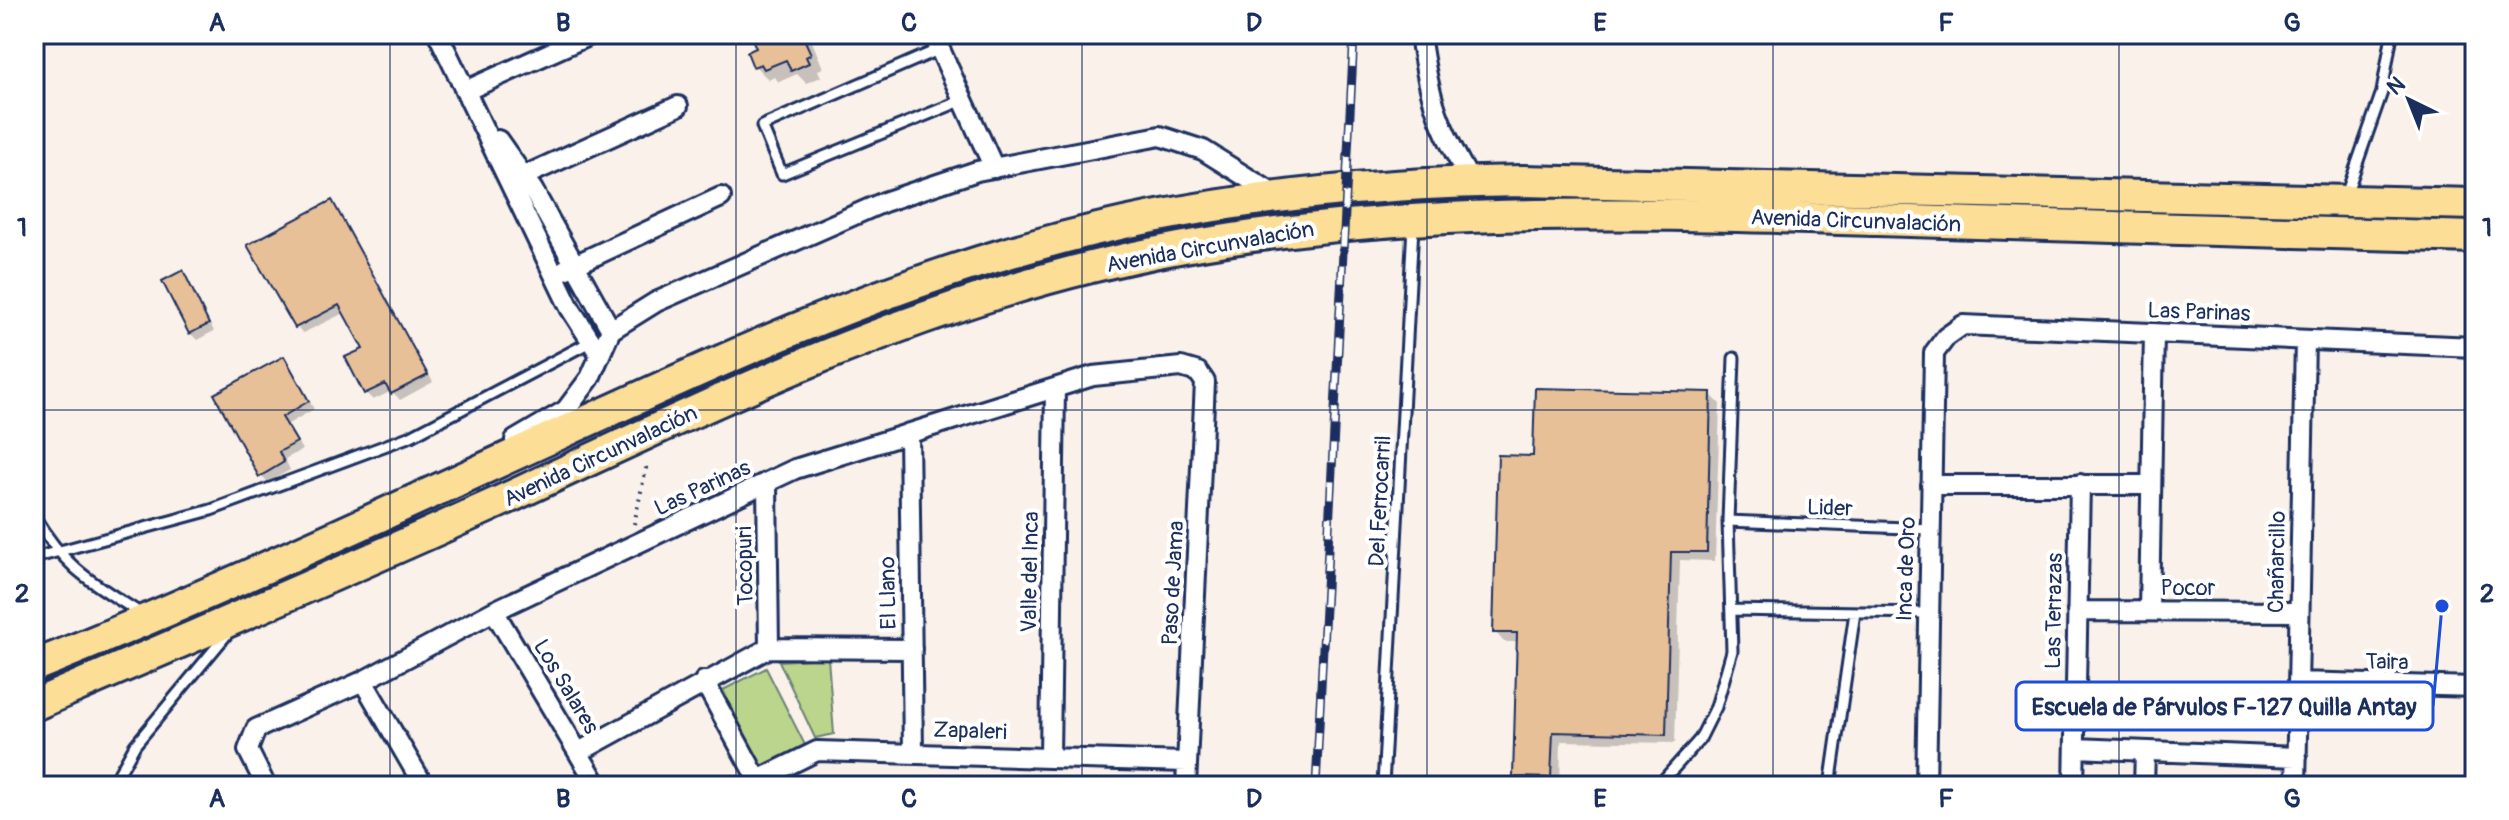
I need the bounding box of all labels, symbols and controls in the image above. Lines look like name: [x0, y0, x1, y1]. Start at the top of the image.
text: A: [209, 7, 226, 39]
text: B: [556, 7, 570, 39]
text: C: [901, 7, 917, 39]
text: D: [1246, 7, 1262, 39]
text: E: [1593, 7, 1607, 39]
text: F: [1938, 7, 1954, 39]
text: G: [2283, 7, 2301, 39]
north arrow: [2369, 60, 2449, 140]
text: N: [2381, 71, 2411, 101]
street label: Avenida Circunvalación: [1750, 203, 1962, 239]
text: 1: [17, 212, 27, 244]
text: 1: [2482, 212, 2492, 244]
street label: Avenida Circunvalación: [1104, 215, 1316, 279]
street label: Las Parinas: [2147, 296, 2251, 328]
street label: Avenida Circunvalación: [499, 399, 702, 513]
street label: Del Ferrocarril: [1363, 435, 1397, 567]
street label: Las Parinas: [650, 453, 755, 522]
street label: Lider: [1806, 493, 1854, 523]
street label: Chañarcillo: [2262, 510, 2292, 613]
street label: Valle del Inca: [1015, 511, 1045, 633]
street label: Inca de Oro: [1890, 516, 1922, 622]
street label: Paso de Jama: [1156, 520, 1190, 646]
street label: Tocopuri: [730, 526, 760, 606]
street label: Las Terrazas: [2039, 552, 2069, 669]
street label: El Llano: [873, 556, 903, 630]
street label: Pocor: [2161, 574, 2216, 602]
text: 2: [15, 578, 29, 610]
text: 2: [2480, 578, 2494, 610]
street label: Los Salares: [527, 634, 605, 739]
street label: Taira: [2365, 648, 2409, 676]
callout: Escuela de Párvulos F-127 Quilla Antay: [2016, 682, 2433, 730]
text: Escuela de Párvulos F-127 Quilla Antay: [2031, 693, 2417, 722]
street label: Zapaleri: [933, 716, 1007, 746]
text: A: [209, 783, 226, 815]
text: B: [556, 783, 570, 815]
text: C: [901, 783, 917, 815]
text: D: [1246, 783, 1262, 815]
text: E: [1593, 783, 1607, 815]
text: F: [1938, 783, 1954, 815]
text: G: [2283, 783, 2301, 815]

